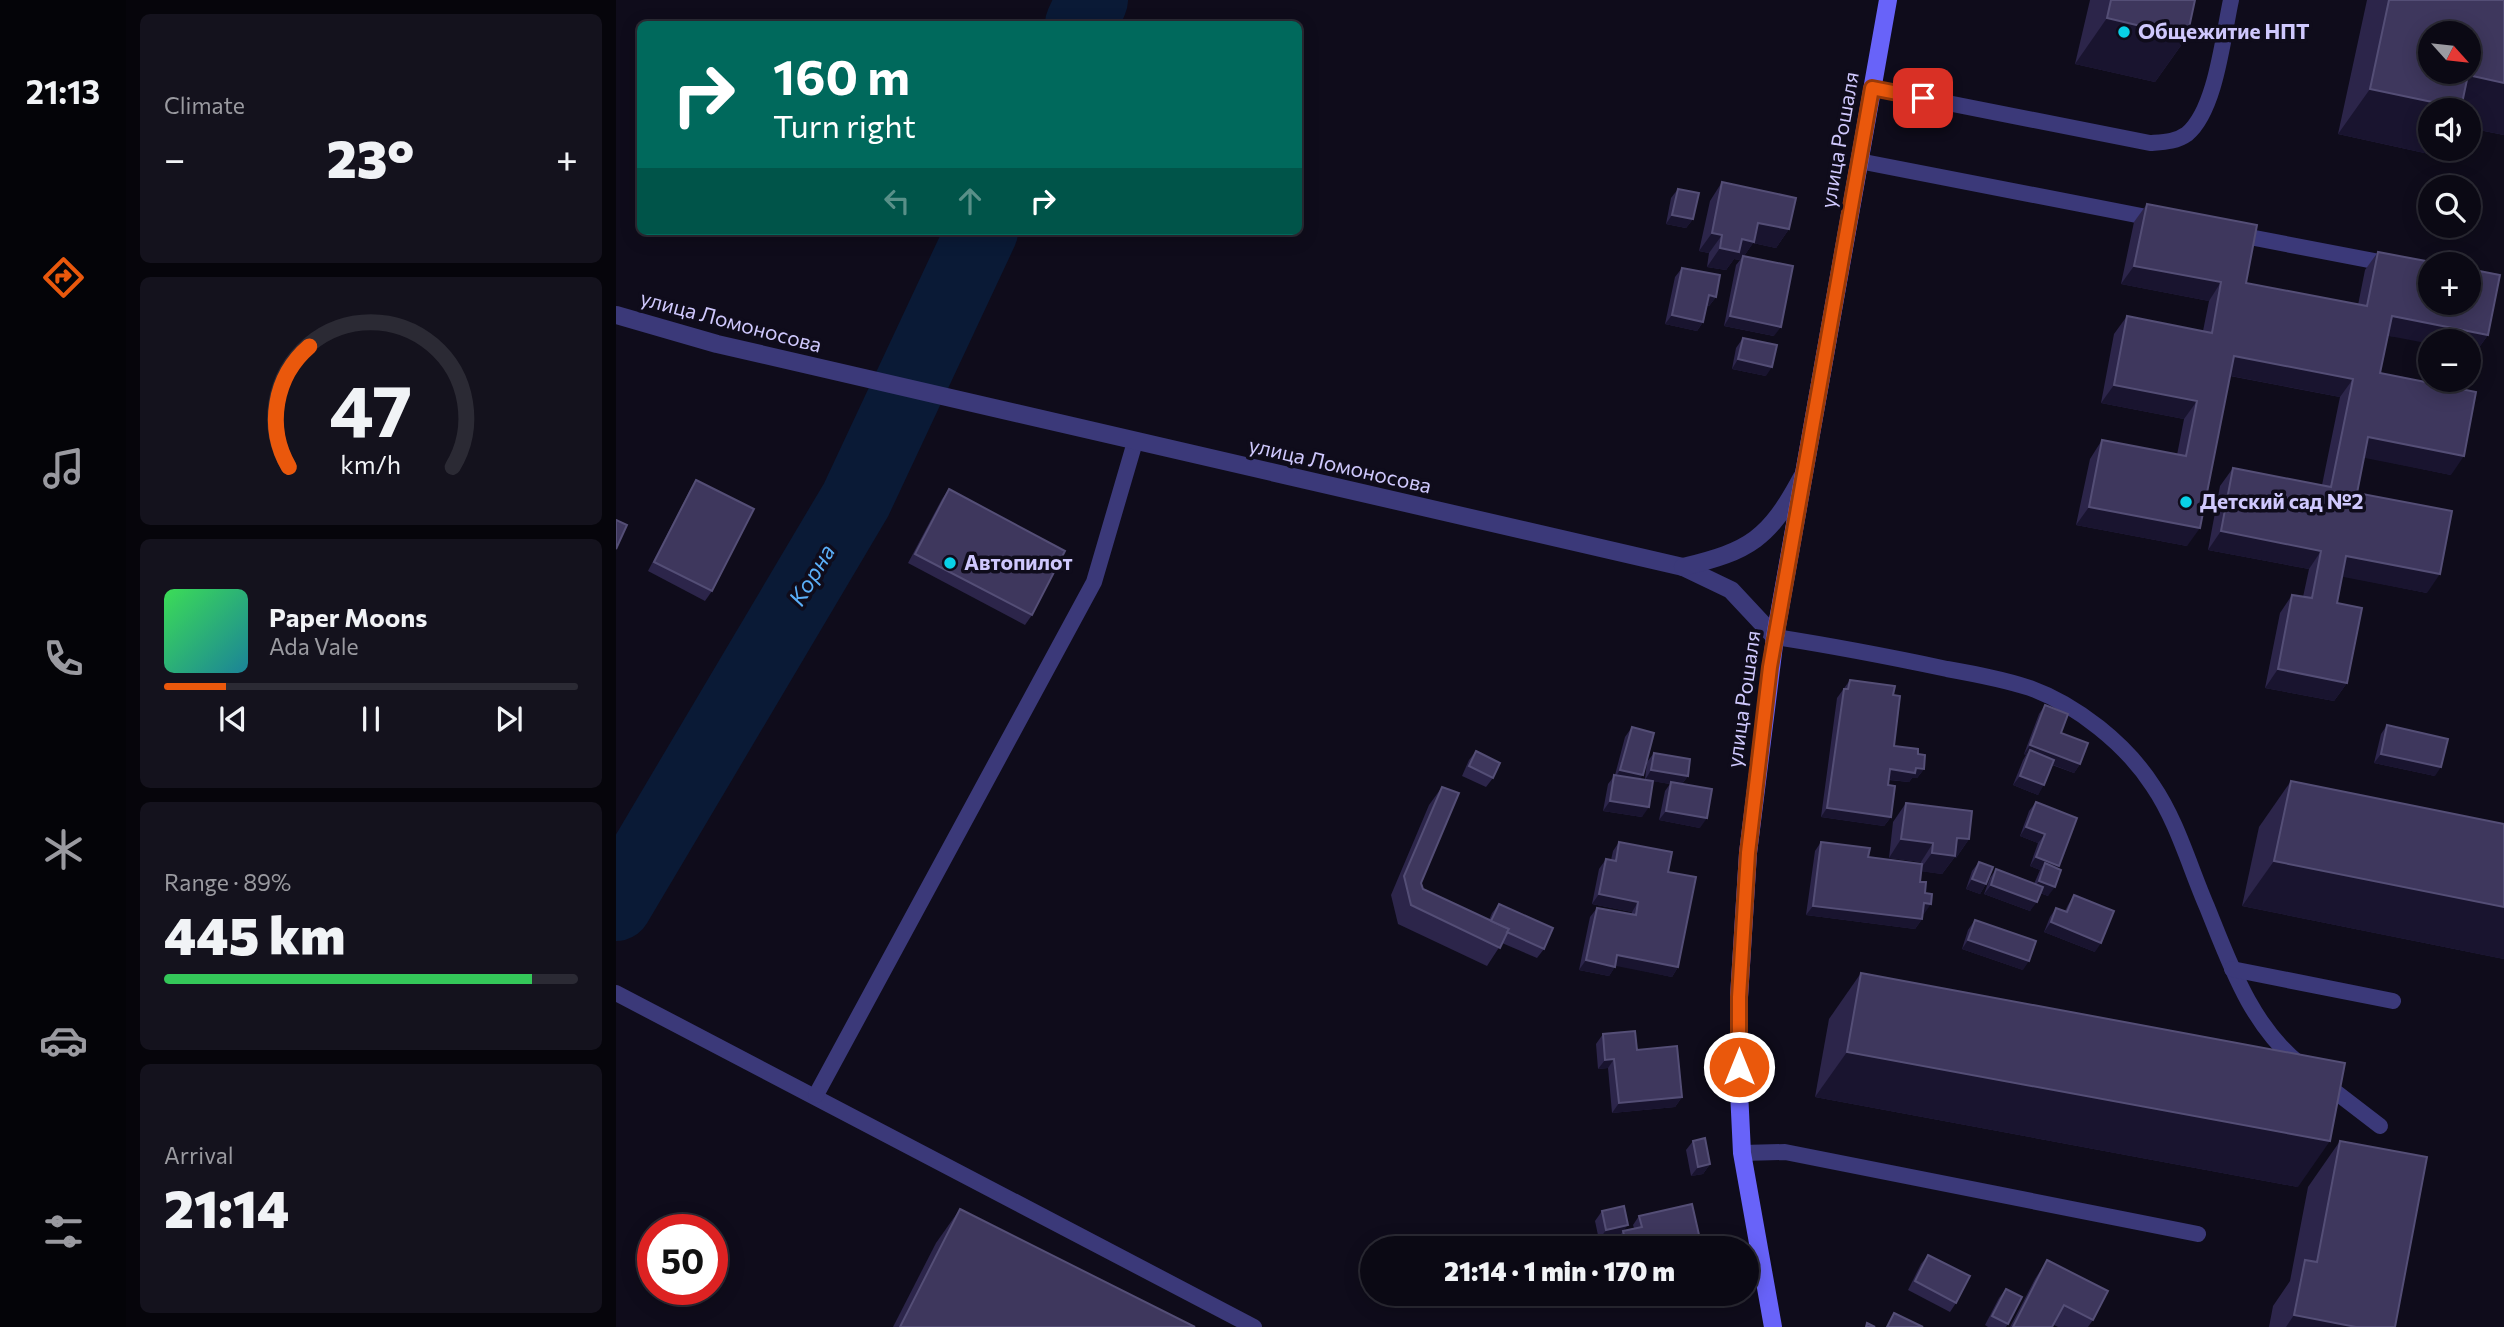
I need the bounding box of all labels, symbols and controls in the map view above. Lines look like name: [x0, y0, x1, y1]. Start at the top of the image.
place label: Общежитие НПТ: [2138, 18, 2310, 43]
north arrow: [2418, 21, 2482, 84]
map controls: [2418, 21, 2481, 392]
marker: Общежитие НПТ: [2116, 24, 2132, 40]
text: 160 m: [773, 45, 910, 105]
icon: right: [658, 49, 749, 140]
pin: [1893, 68, 1953, 128]
street label: улица Рошаля: [1814, 69, 1863, 210]
text: 21:13: [26, 71, 100, 111]
icon: arrive: [1904, 79, 1942, 117]
text: Climate: [164, 91, 245, 119]
button: sound: [2418, 98, 2481, 161]
text: Turn right: [773, 105, 916, 145]
text: 23°: [327, 125, 414, 189]
text: −: [164, 134, 186, 181]
text: +: [556, 134, 578, 181]
button: search: [2418, 175, 2481, 238]
icon: left: [878, 182, 916, 220]
icon: ahead: [951, 182, 989, 220]
icon: right: [1024, 182, 1062, 220]
button: +: [2418, 252, 2481, 315]
icon: directions: [39, 253, 88, 302]
street label: улица Ломоносова: [638, 284, 825, 357]
button: −: [2418, 329, 2481, 392]
text: 47: [329, 363, 413, 452]
street label: улица Ломоносова: [1247, 431, 1434, 498]
icon: music: [39, 444, 88, 493]
text: km/h: [341, 449, 401, 479]
place label: Детский сад №2: [2200, 488, 2364, 513]
marker: Детский сад №2: [2178, 494, 2194, 510]
water label: Корна: [782, 539, 840, 610]
place label: Автопилот: [964, 549, 1073, 574]
marker: Автопилот: [942, 555, 958, 571]
text: Paper Moons: [269, 601, 427, 632]
street label: улица Рошаля: [1721, 629, 1765, 769]
text: Ada Vale: [269, 632, 359, 660]
icon: phone: [39, 634, 88, 683]
icon: previous: [214, 700, 252, 738]
icon: pause: [352, 700, 390, 738]
icon: next: [490, 700, 528, 738]
icon: climate: [39, 825, 88, 874]
text: Range · 89%: [164, 868, 291, 896]
text: 445 km: [164, 902, 345, 966]
icon: car: [39, 1016, 88, 1065]
position arrow: [1702, 1030, 1776, 1104]
text: Arrival: [164, 1141, 234, 1169]
text: 21:14: [164, 1175, 289, 1239]
icon: filters: [39, 1207, 88, 1256]
speed limit sign: 50: [637, 1214, 728, 1305]
text: 21:14 · 1 min · 170 m: [1444, 1255, 1675, 1286]

